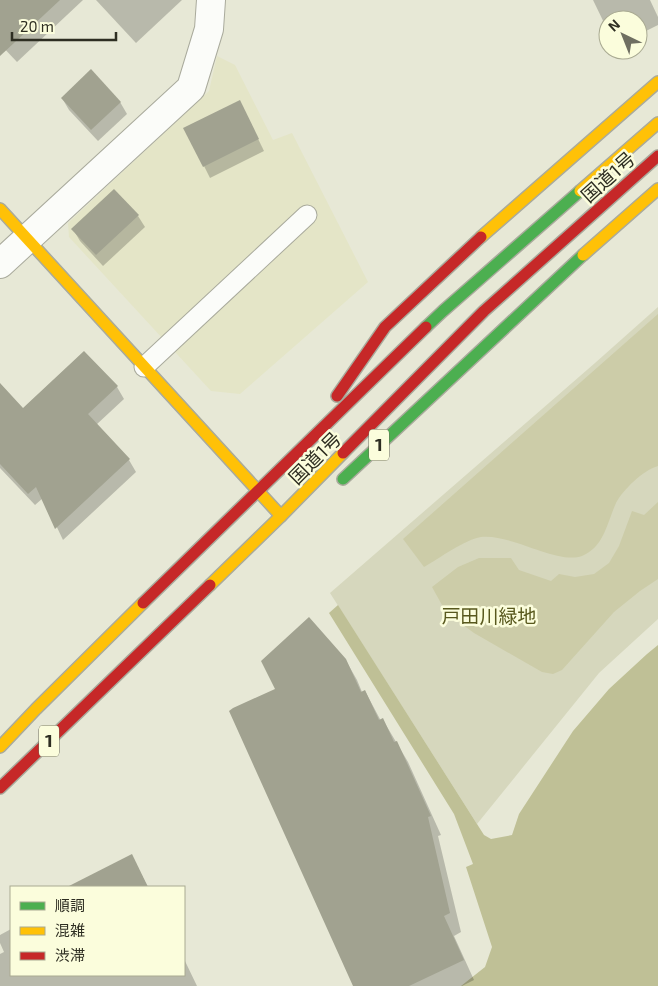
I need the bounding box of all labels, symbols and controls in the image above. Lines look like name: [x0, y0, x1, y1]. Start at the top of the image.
scale bar: [12, 10, 116, 42]
north arrow: [598, 10, 648, 60]
text: N: [604, 15, 623, 35]
text: 20 m: [20, 17, 54, 35]
street label: 国道1号: [576, 146, 639, 207]
street label: 国道1号: [284, 427, 346, 489]
road number: 1: [369, 430, 389, 460]
park label: 戸田川緑地: [441, 604, 537, 627]
road number: 1: [39, 726, 59, 756]
legend: [10, 886, 185, 976]
text: 順調: [55, 896, 85, 914]
text: 混雑: [55, 921, 85, 939]
text: 渋滞: [55, 946, 85, 964]

